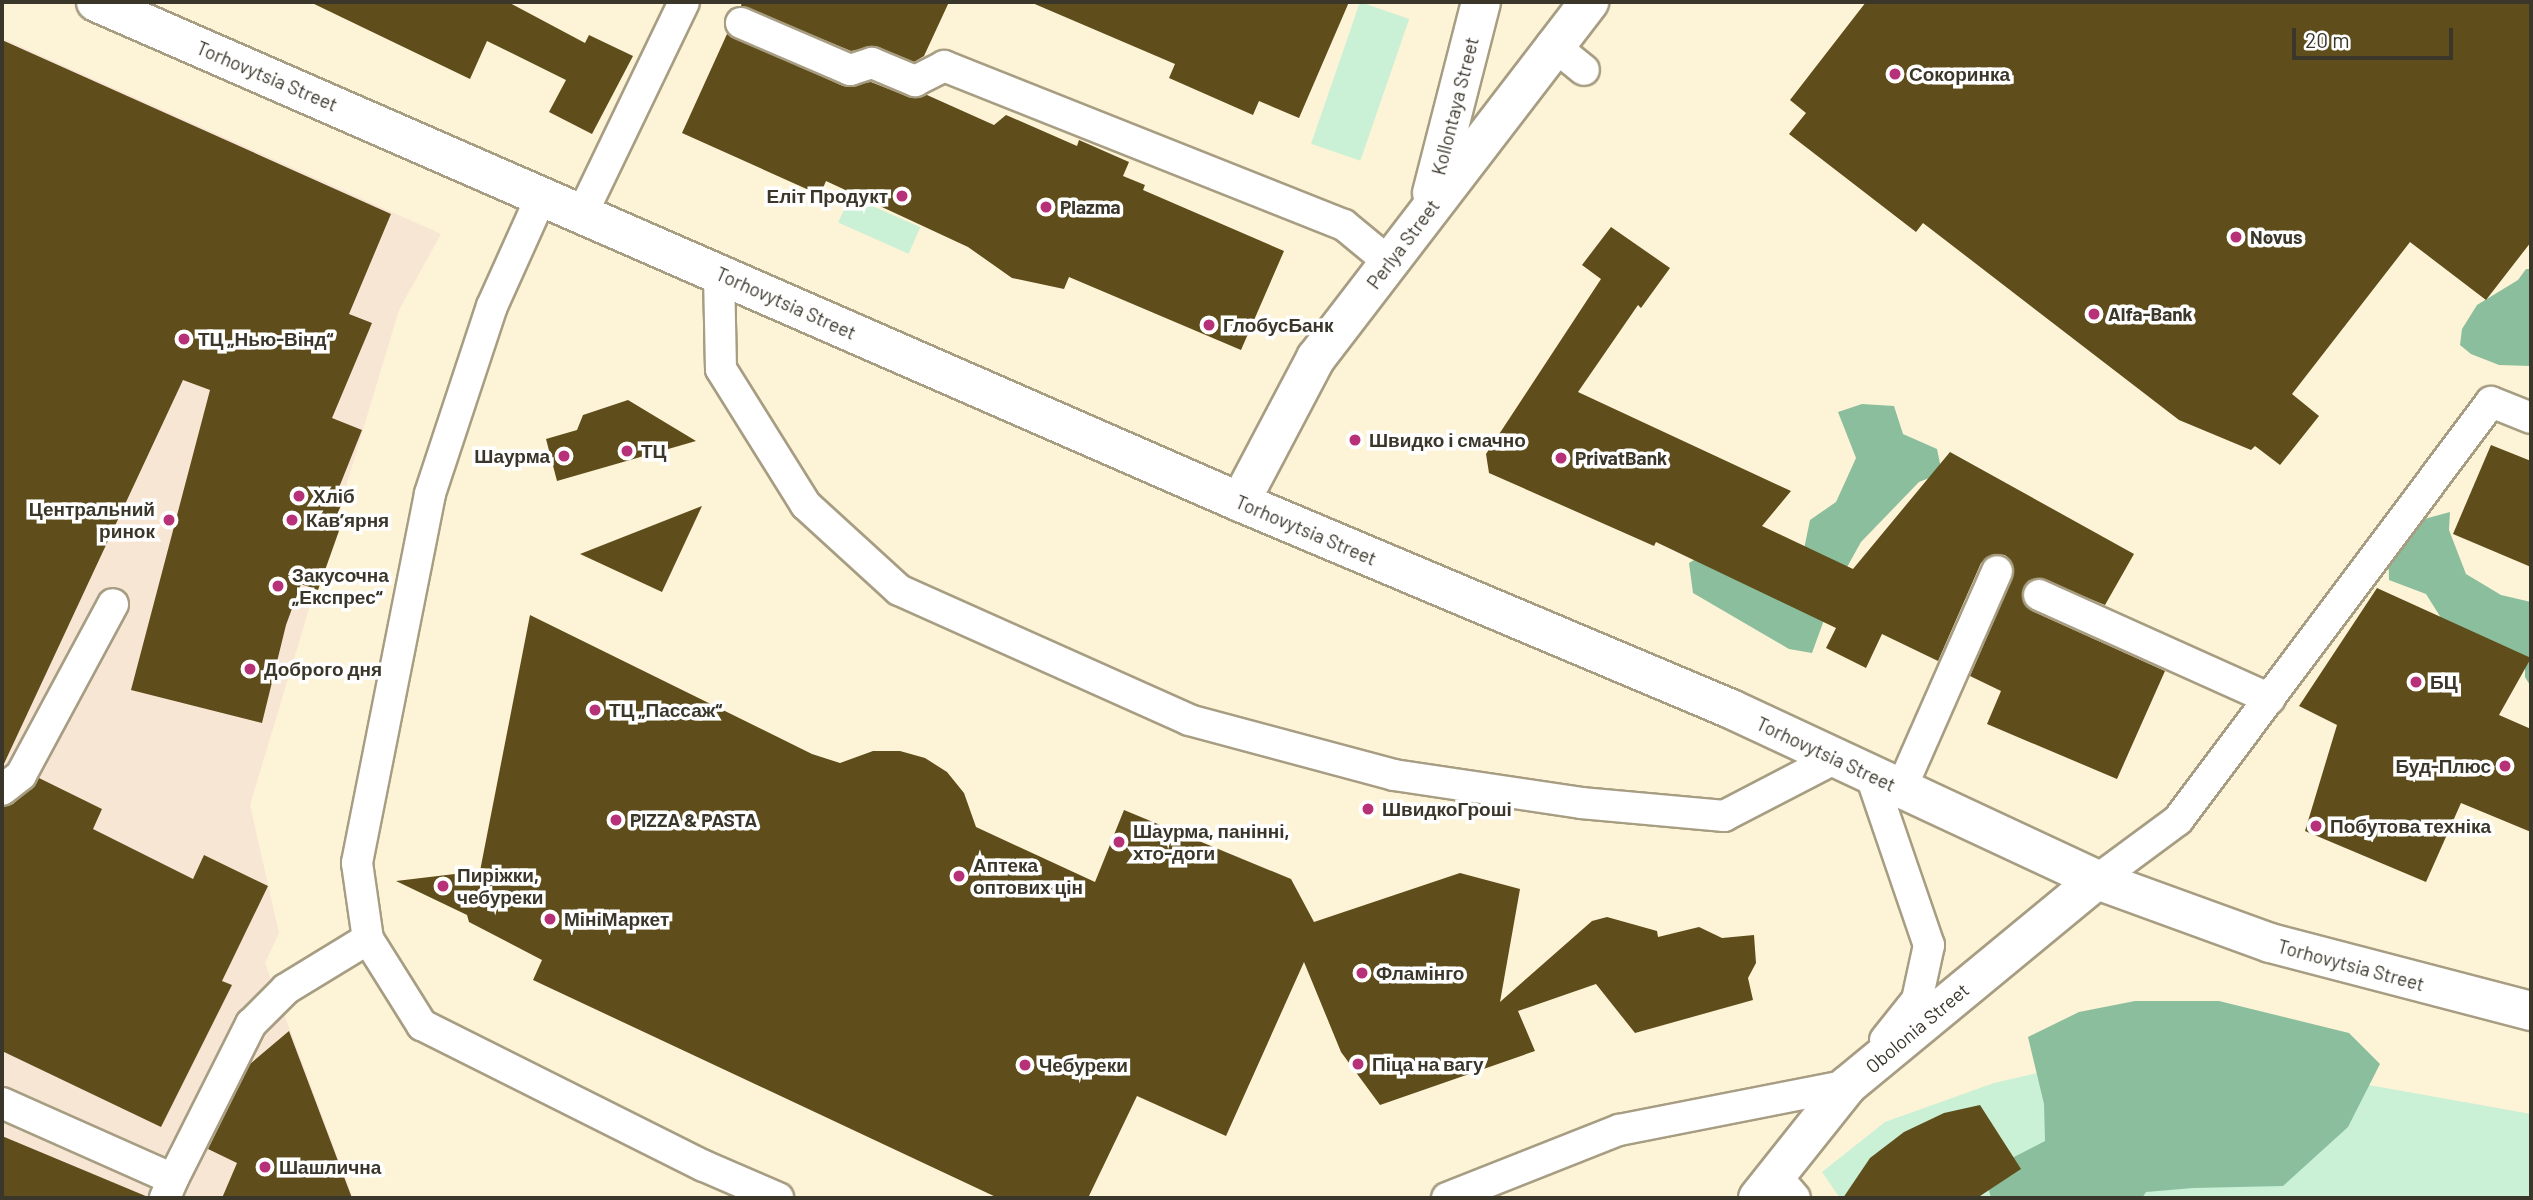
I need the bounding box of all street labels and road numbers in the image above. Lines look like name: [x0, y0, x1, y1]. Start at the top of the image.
street label: Kollontaya Street: [1427, 35, 1483, 177]
street label: Torhovytsia Street: [193, 36, 341, 116]
street label: Perlya Street: [1362, 195, 1444, 293]
street label: Torhovytsia Street: [712, 262, 860, 344]
street label: Torhovytsia Street: [1232, 490, 1380, 570]
street label: Torhovytsia Street: [1753, 712, 1899, 796]
street label: Torhovytsia Street: [2275, 934, 2427, 996]
street label: Obolonia Street: [1861, 978, 1973, 1078]

